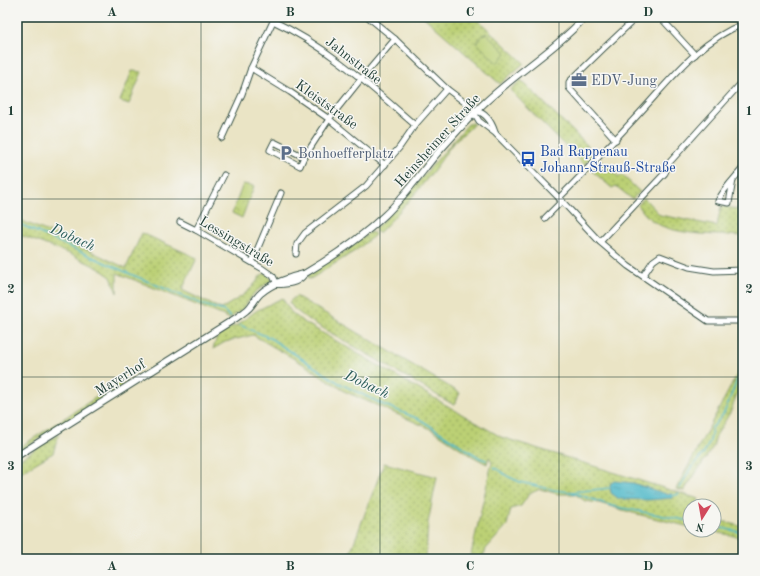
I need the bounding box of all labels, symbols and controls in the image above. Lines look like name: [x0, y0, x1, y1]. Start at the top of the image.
text: A: [107, 6, 117, 19]
text: B: [285, 6, 295, 19]
text: C: [466, 6, 474, 19]
text: D: [643, 6, 653, 19]
street label: Jahnstraße: [323, 35, 384, 87]
office icon: EDV-Jung: [570, 71, 588, 89]
place label: EDV-Jung: [591, 74, 658, 88]
street label: Kleiststraße: [293, 78, 360, 132]
street label: Heinsheimer Straße: [392, 91, 483, 190]
text: 1: [7, 105, 15, 118]
text: 1: [745, 105, 753, 118]
parking icon: Bonhoefferplatz: [277, 144, 295, 162]
place label: Bad Rappenau Johann-Strauß-Straße: [540, 145, 676, 175]
place label: Bonhoefferplatz: [298, 147, 394, 161]
bus stop icon: Bad Rappenau Johann-Strauß-Straße: [519, 150, 537, 168]
street label: Lessingstraße: [197, 214, 276, 270]
water label: Dobach: [47, 221, 97, 255]
text: 2: [7, 283, 15, 296]
text: 2: [745, 283, 753, 296]
street label: Mayerhof: [93, 356, 149, 399]
water label: Dobach: [341, 368, 391, 402]
text: 3: [7, 460, 15, 473]
text: 3: [745, 460, 753, 473]
north arrow: [682, 498, 722, 538]
text: N: [695, 520, 706, 533]
text: A: [107, 560, 117, 573]
text: B: [285, 560, 295, 573]
text: C: [466, 560, 474, 573]
text: D: [643, 560, 653, 573]

